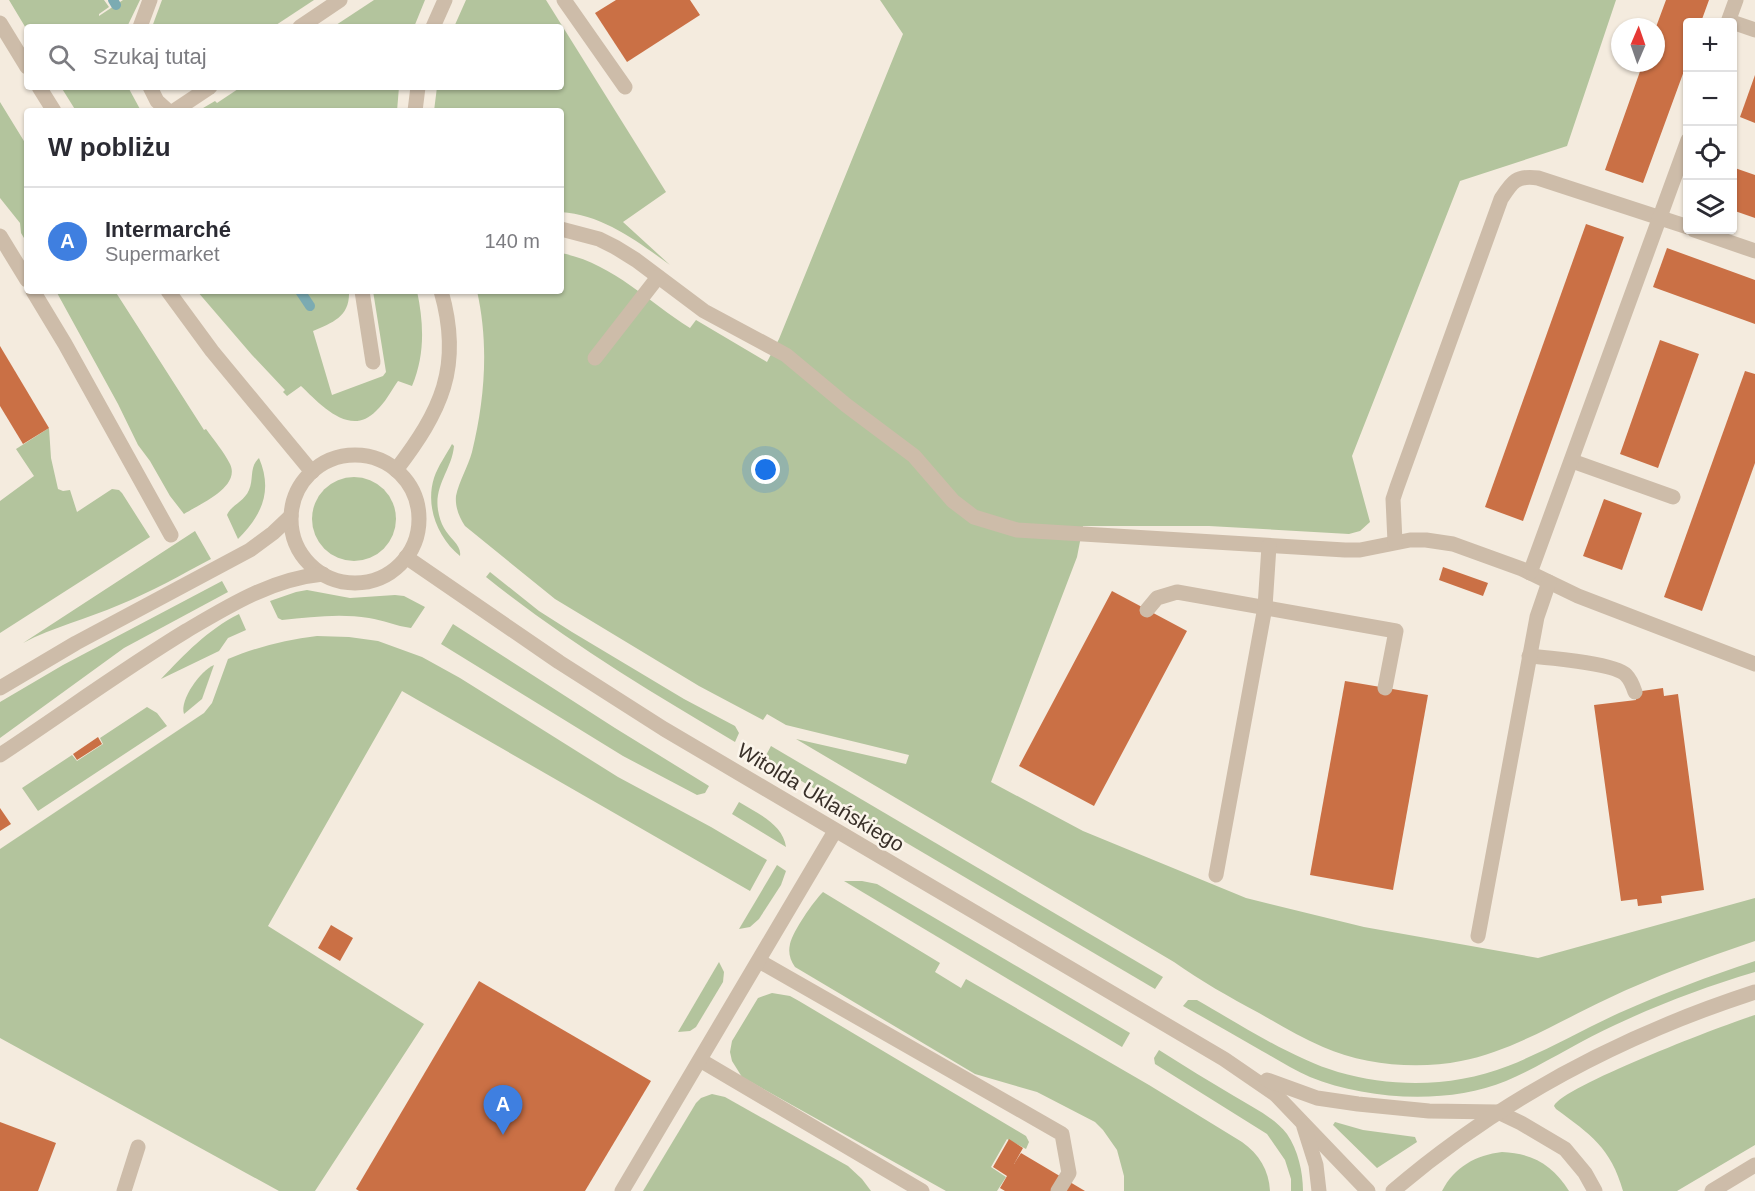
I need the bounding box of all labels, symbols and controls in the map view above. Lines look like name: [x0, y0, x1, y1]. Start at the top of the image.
north arrow: [1611, 18, 1665, 72]
map controls: [1683, 18, 1737, 234]
button: +: [1683, 18, 1737, 72]
search box: [24, 24, 564, 90]
icon: search: [45, 41, 78, 74]
text: Szukaj tutaj: [93, 44, 207, 69]
button: −: [1683, 72, 1737, 126]
button: locate: [1683, 126, 1737, 180]
text: W pobliżu: [48, 132, 171, 162]
button: layers: [1683, 180, 1737, 234]
text: Intermarché: [105, 217, 231, 242]
text: A: [60, 230, 75, 252]
text: 140 m: [484, 230, 540, 252]
text: Supermarket: [105, 243, 220, 265]
your location: [751, 455, 780, 484]
street label: Witolda Uklańskiego: [734, 738, 908, 856]
pin: A: [484, 1086, 522, 1135]

